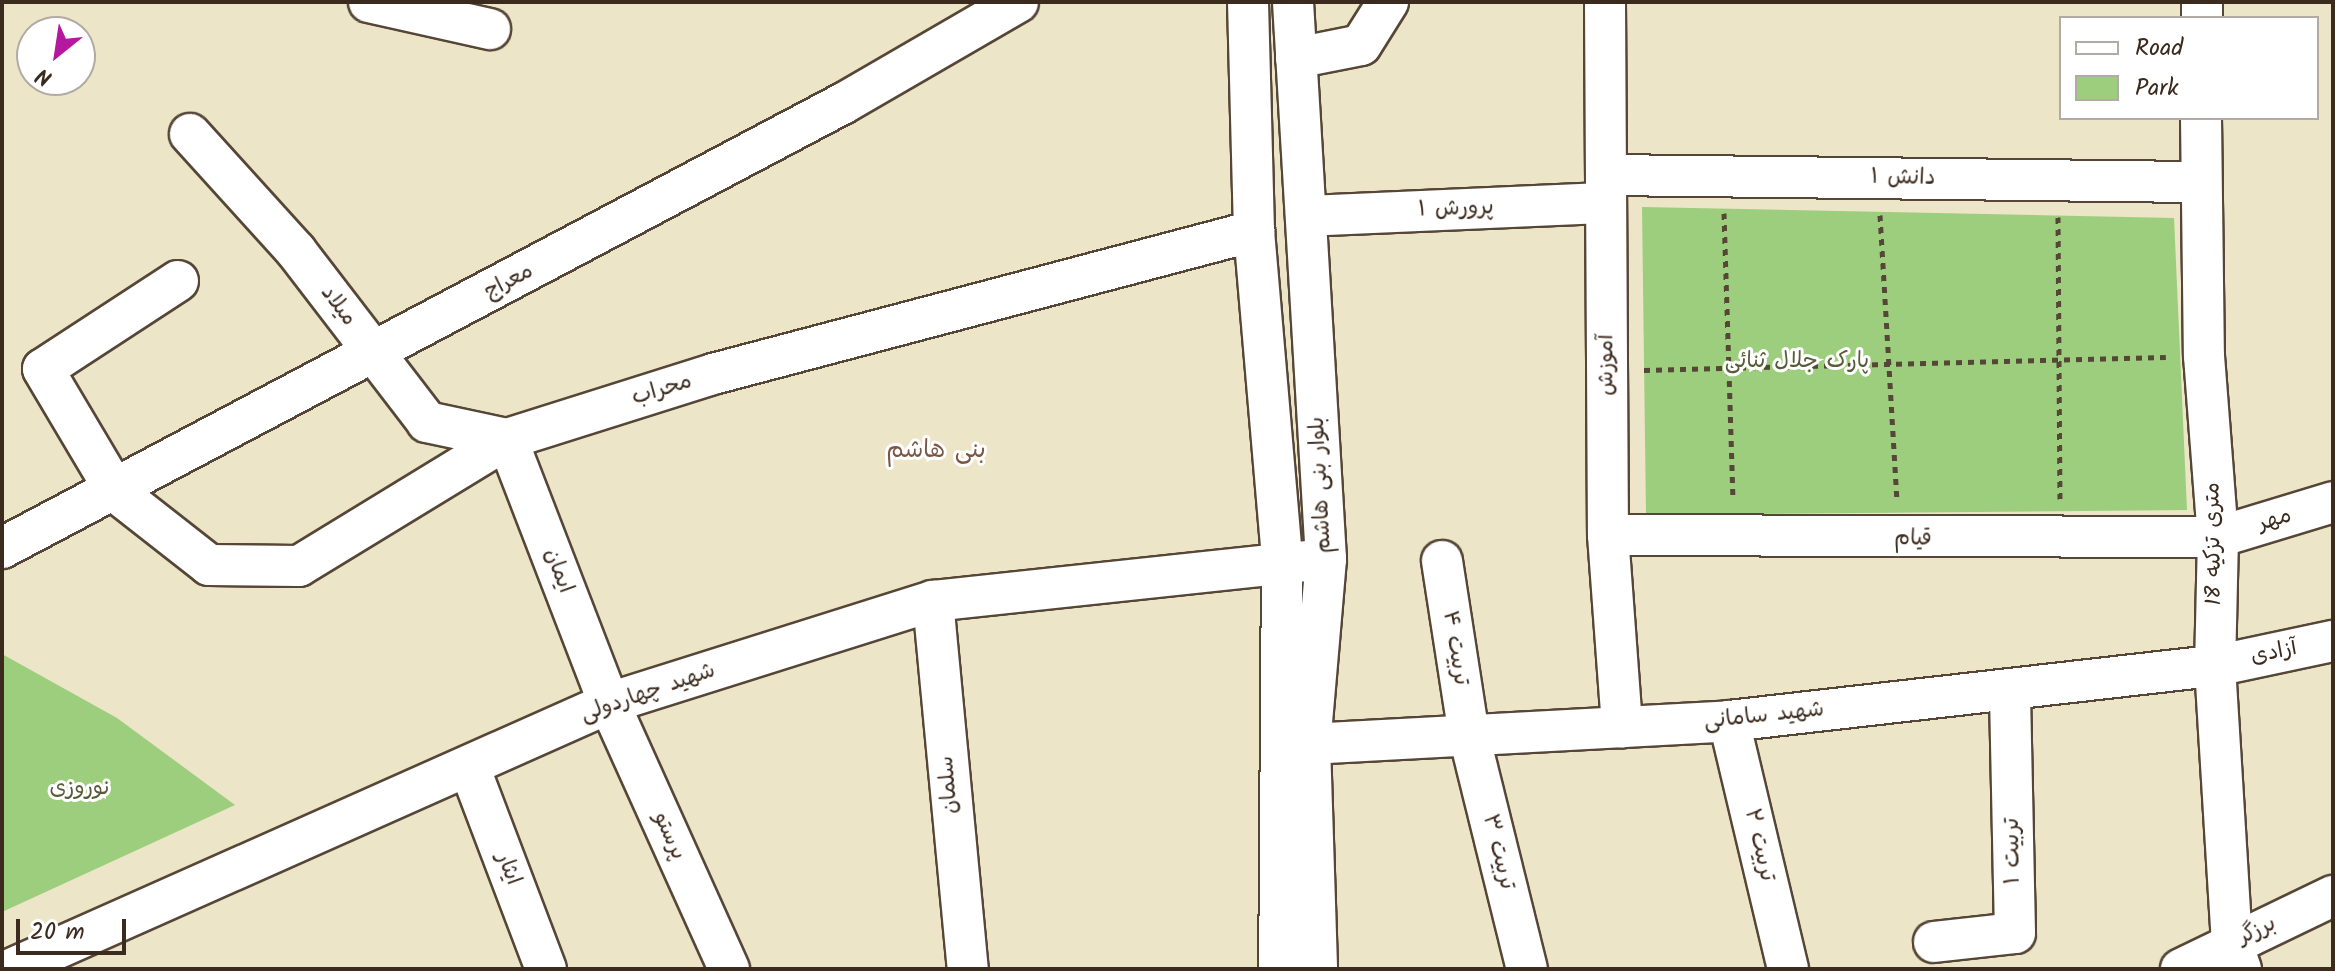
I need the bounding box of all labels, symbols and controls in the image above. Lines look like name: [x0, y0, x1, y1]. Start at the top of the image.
north arrow: [16, 16, 96, 96]
legend: [2059, 16, 2319, 120]
text: Road: [2135, 29, 2183, 68]
text: N: [30, 57, 60, 94]
text: Park: [2135, 69, 2179, 108]
street label: دانش ۱: [1870, 164, 1936, 192]
street label: پرورش ۱: [1418, 194, 1494, 224]
street label: معراج: [480, 258, 538, 306]
street label: میلاد: [314, 281, 362, 331]
street label: آموزش: [1594, 334, 1620, 396]
park label: پارک جلال ثنائی: [1725, 349, 1869, 375]
street label: محراب: [629, 368, 695, 412]
street label: بلوار بنی هاشم: [1304, 416, 1338, 554]
district label: بنی هاشم: [886, 437, 986, 465]
street label: 18 متری تزکیه: [2200, 482, 2228, 606]
street label: مهر: [2255, 502, 2295, 538]
street label: قیام: [1894, 525, 1932, 553]
street label: ایمان: [538, 545, 578, 597]
street label: تربیت ۴: [1436, 609, 1474, 687]
street label: آزادی: [2248, 635, 2300, 671]
street label: شهید چهاردولی: [577, 658, 719, 728]
street label: شهید سامانی: [1703, 697, 1825, 735]
street label: سلمان: [933, 755, 965, 815]
park label: نوروزی: [49, 776, 111, 802]
street label: تربیت ۲: [1738, 806, 1780, 884]
street label: پرستو: [647, 808, 691, 864]
street label: تربیت ۳: [1476, 812, 1520, 892]
street label: تربیت ۱: [1999, 817, 2027, 885]
street label: ایثار: [490, 849, 526, 889]
scale bar: [20, 903, 130, 953]
street label: برزگر: [2234, 911, 2280, 951]
text: 20 m: [30, 913, 85, 952]

